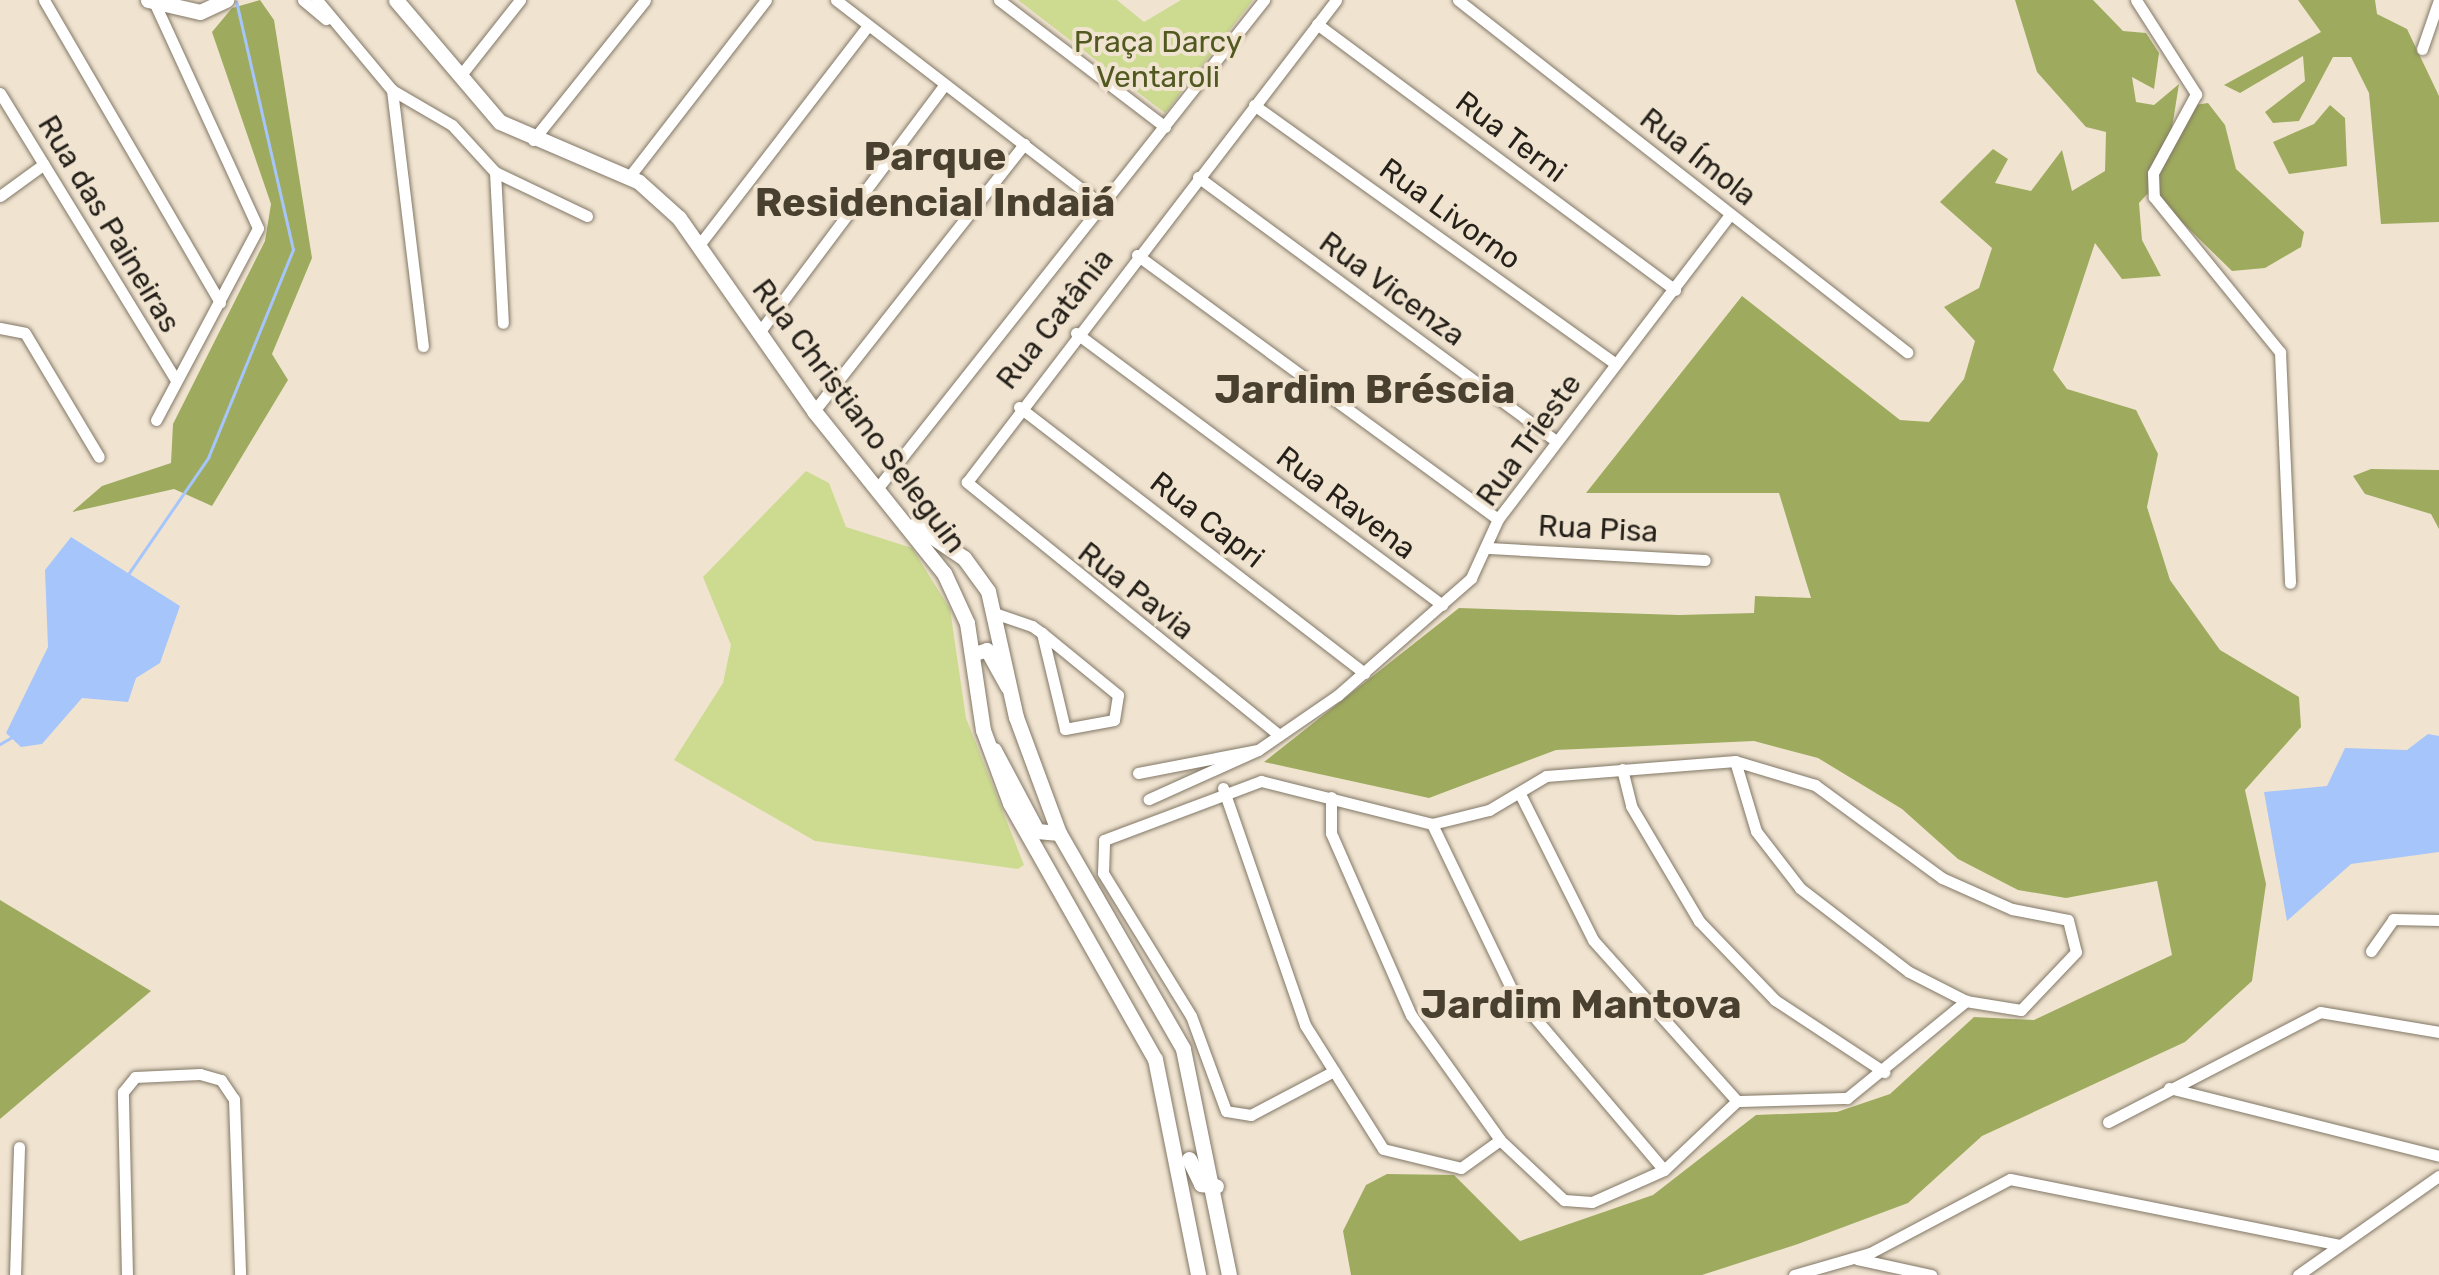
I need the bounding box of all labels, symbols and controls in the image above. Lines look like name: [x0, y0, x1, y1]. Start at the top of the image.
park label: Praça Darcy Ventaroli: [1074, 24, 1242, 94]
street label: Rua Terni: [1448, 84, 1574, 190]
street label: Rua Ímola: [1633, 100, 1763, 214]
street label: Rua das Paineiras: [30, 109, 188, 339]
district label: Parque Residencial Indaiá: [755, 133, 1115, 227]
street label: Rua Livorno: [1372, 151, 1528, 277]
street label: Rua Vicenza: [1312, 224, 1472, 354]
street label: Rua Catânia: [989, 242, 1121, 396]
street label: Rua Christiano Seleguin: [744, 272, 974, 560]
district label: Jardim Bréscia: [1215, 366, 1515, 414]
street label: Rua Trieste: [1469, 366, 1589, 514]
street label: Rua Ravena: [1269, 439, 1423, 567]
street label: Rua Capri: [1143, 464, 1271, 576]
street label: Rua Pisa: [1537, 508, 1659, 550]
street label: Rua Pavia: [1071, 535, 1201, 647]
district label: Jardim Mantova: [1420, 981, 1742, 1029]

